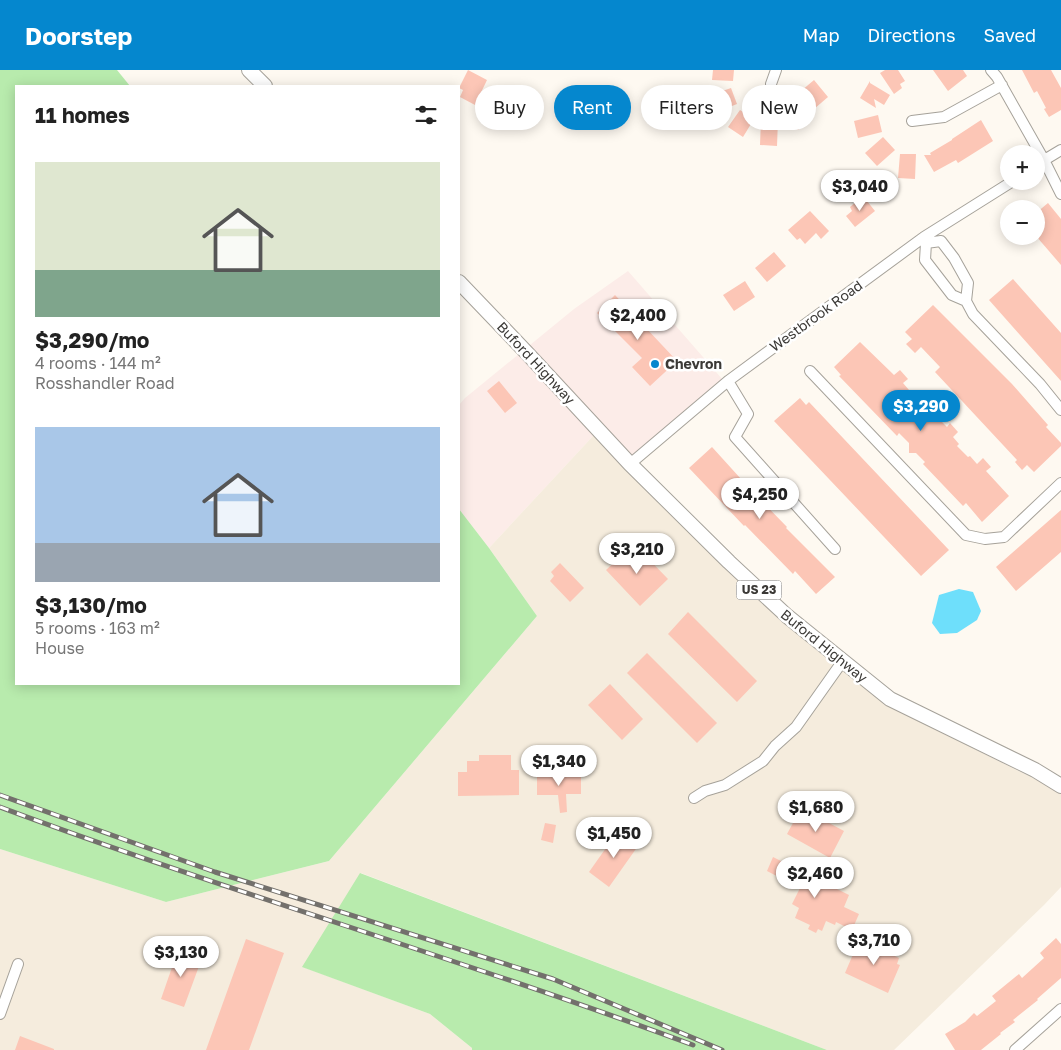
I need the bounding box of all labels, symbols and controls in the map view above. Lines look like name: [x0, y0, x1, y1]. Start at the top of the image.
text: Doorstep: [25, 21, 132, 50]
text: Map: [803, 24, 839, 46]
text: Directions: [867, 24, 955, 46]
text: Saved: [983, 24, 1036, 46]
chip: Buy: [475, 85, 544, 130]
chip: Rent: [554, 85, 631, 130]
chip: Filters: [641, 85, 732, 130]
chip: New: [742, 85, 816, 130]
icon: filters: [412, 101, 440, 129]
text: 11 homes: [35, 102, 130, 128]
map controls: [1000, 145, 1045, 245]
button: +: [1000, 145, 1045, 190]
pin: $3,040: [819, 170, 901, 212]
text: $3,040: [832, 176, 888, 196]
icon: home: [193, 195, 283, 285]
button: −: [1000, 200, 1045, 245]
street label: Westbrook Road: [766, 276, 865, 355]
pin: $2,400: [597, 298, 679, 341]
text: $2,400: [610, 305, 666, 325]
street label: Buford Highway: [494, 318, 579, 408]
text: $3,290/mo: [35, 327, 149, 353]
text: 4 rooms · 144 m²: [35, 353, 161, 373]
place label: Chevron: [665, 355, 722, 372]
marker: Chevron: [649, 358, 661, 370]
text: Rosshandler Road: [35, 373, 175, 393]
pin: $3,290: [880, 390, 962, 432]
text: $3,290: [893, 396, 949, 416]
icon: home: [193, 460, 283, 550]
pin: $4,250: [719, 478, 801, 520]
text: $4,250: [732, 484, 788, 504]
pin: $3,210: [596, 532, 678, 575]
text: $3,210: [610, 539, 664, 559]
road number: US 23: [736, 580, 782, 600]
text: $3,130/mo: [35, 592, 147, 618]
street label: Buford Highway: [778, 605, 871, 686]
text: 5 rooms · 163 m²: [35, 618, 160, 638]
text: House: [35, 638, 84, 658]
pin: $1,340: [518, 744, 600, 787]
text: $1,340: [532, 751, 586, 771]
pin: $1,680: [775, 790, 857, 833]
text: $1,680: [789, 797, 843, 817]
pin: $1,450: [573, 816, 655, 859]
text: $1,450: [587, 823, 641, 843]
pin: $2,460: [774, 856, 856, 899]
text: $2,460: [787, 863, 843, 883]
pin: $3,710: [833, 924, 915, 966]
text: $3,710: [848, 930, 900, 950]
pin: $3,130: [140, 936, 222, 978]
text: $3,130: [154, 942, 208, 962]

